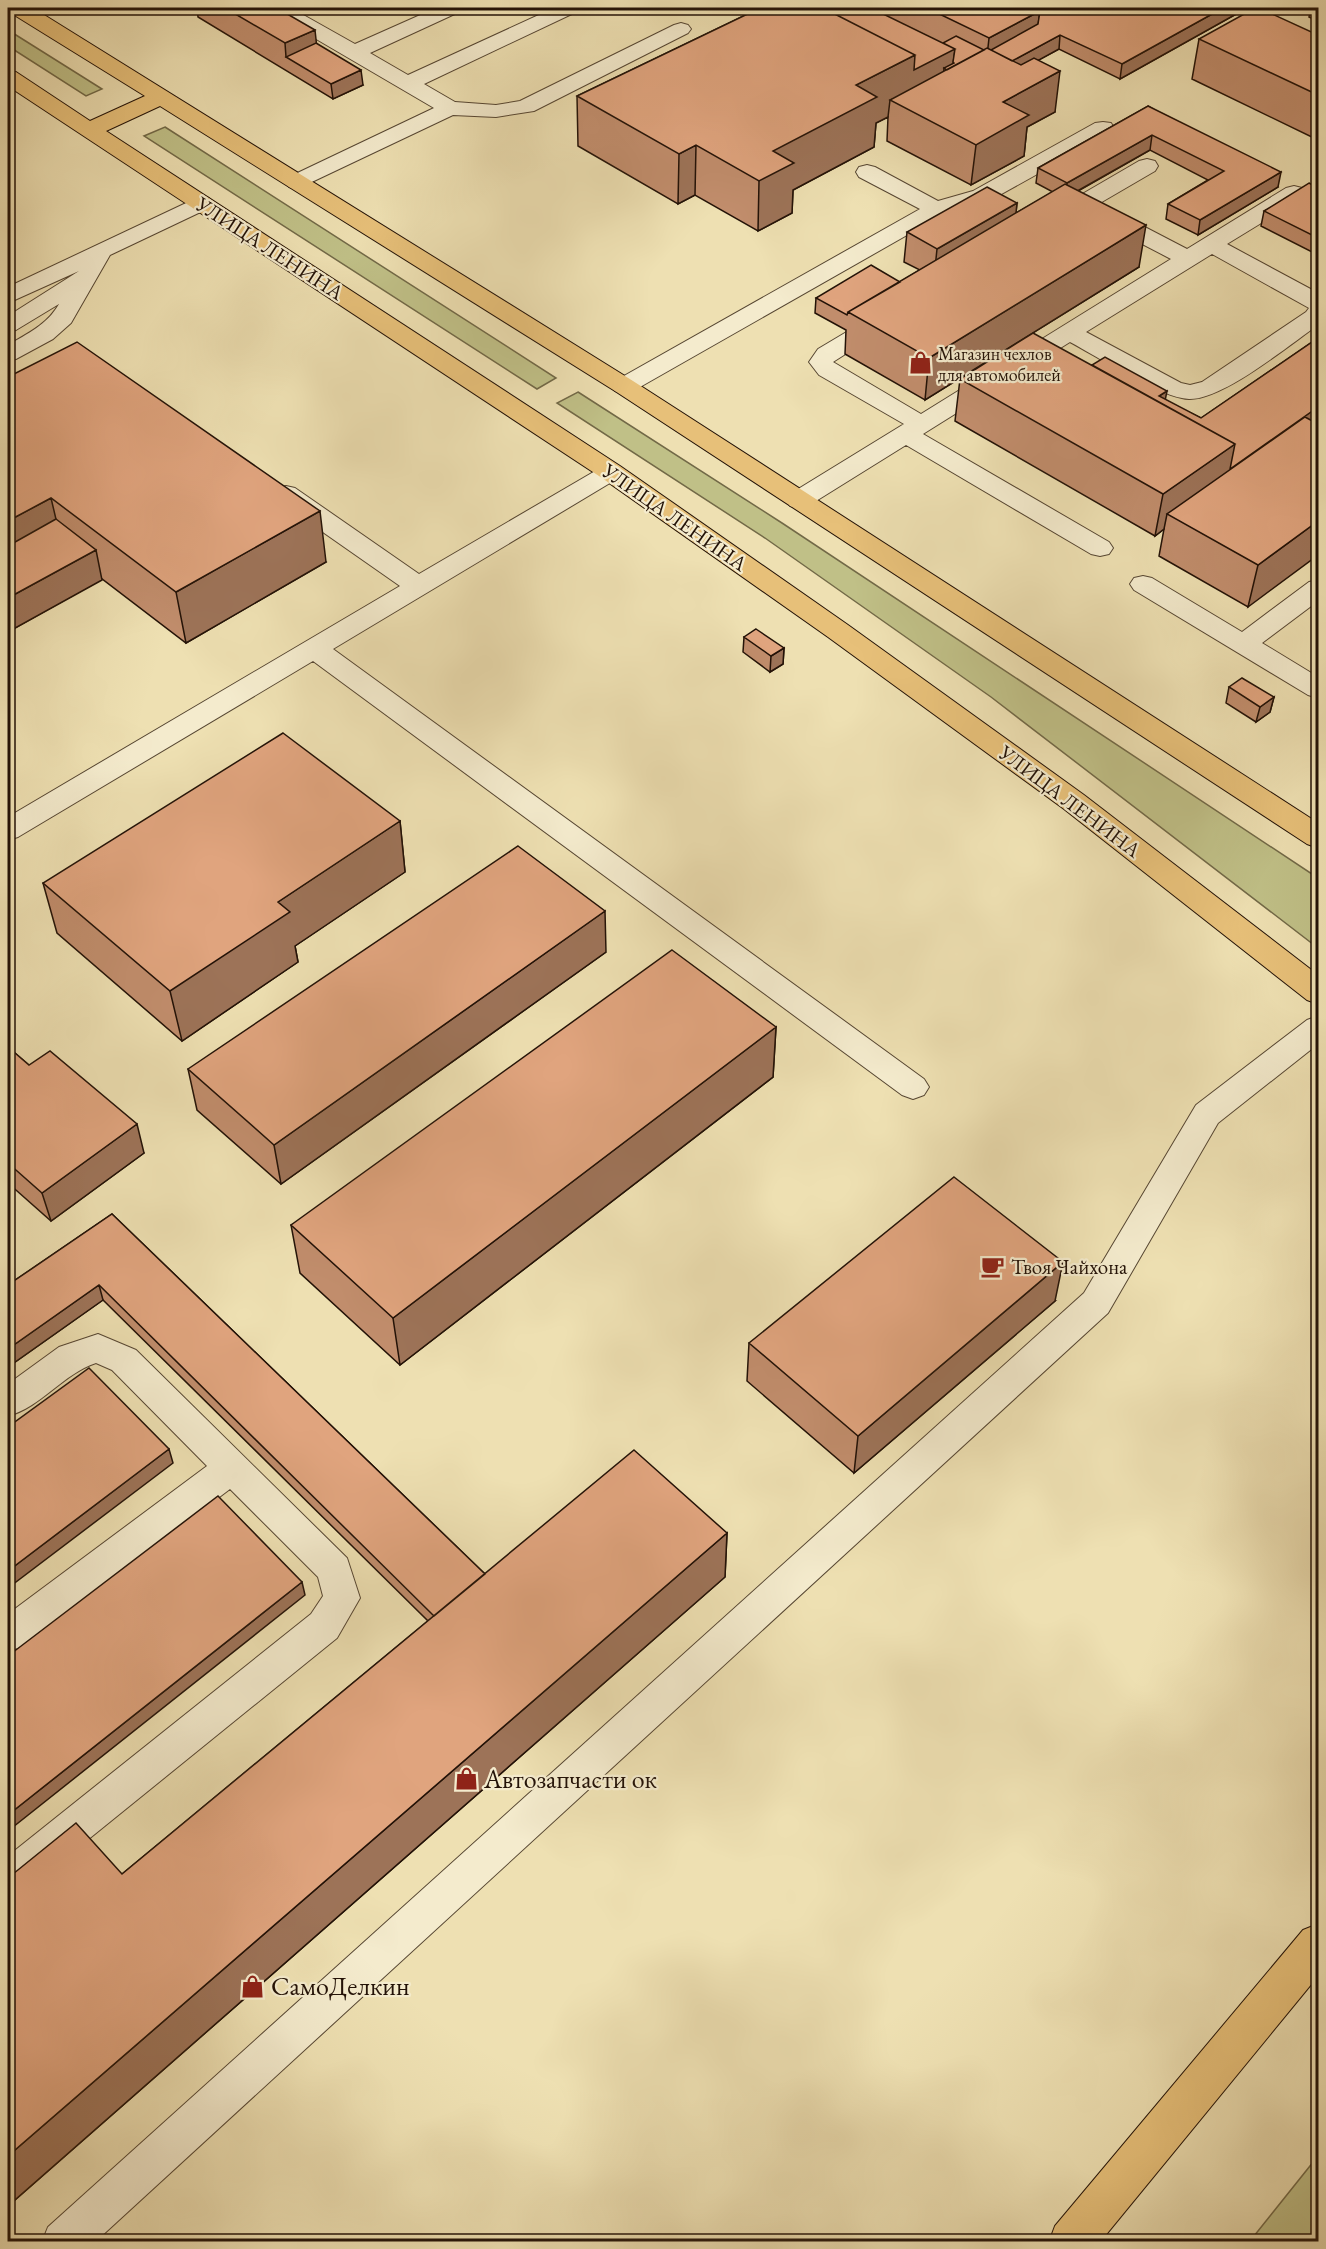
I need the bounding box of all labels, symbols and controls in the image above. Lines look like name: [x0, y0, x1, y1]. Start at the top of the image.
street label: УЛИЦА ЛЕНИНА: [190, 190, 349, 306]
place label: Магазин чехлов для автомобилей: [938, 342, 1061, 386]
shop icon: Магазин чехлов для автомобилей: [907, 350, 933, 376]
street label: УЛИЦА ЛЕНИНА: [596, 456, 753, 577]
street label: УЛИЦА ЛЕНИНА: [993, 738, 1147, 863]
cafe icon: Твоя Чайхона: [980, 1253, 1006, 1279]
place label: Твоя Чайхона: [1011, 1253, 1128, 1280]
place label: Автозапчасти ок: [483, 1762, 658, 1796]
shop icon: Автозапчасти ок: [453, 1766, 479, 1792]
place label: СамоДелкин: [271, 1969, 410, 2003]
shop icon: СамоДелкин: [240, 1973, 266, 1999]

